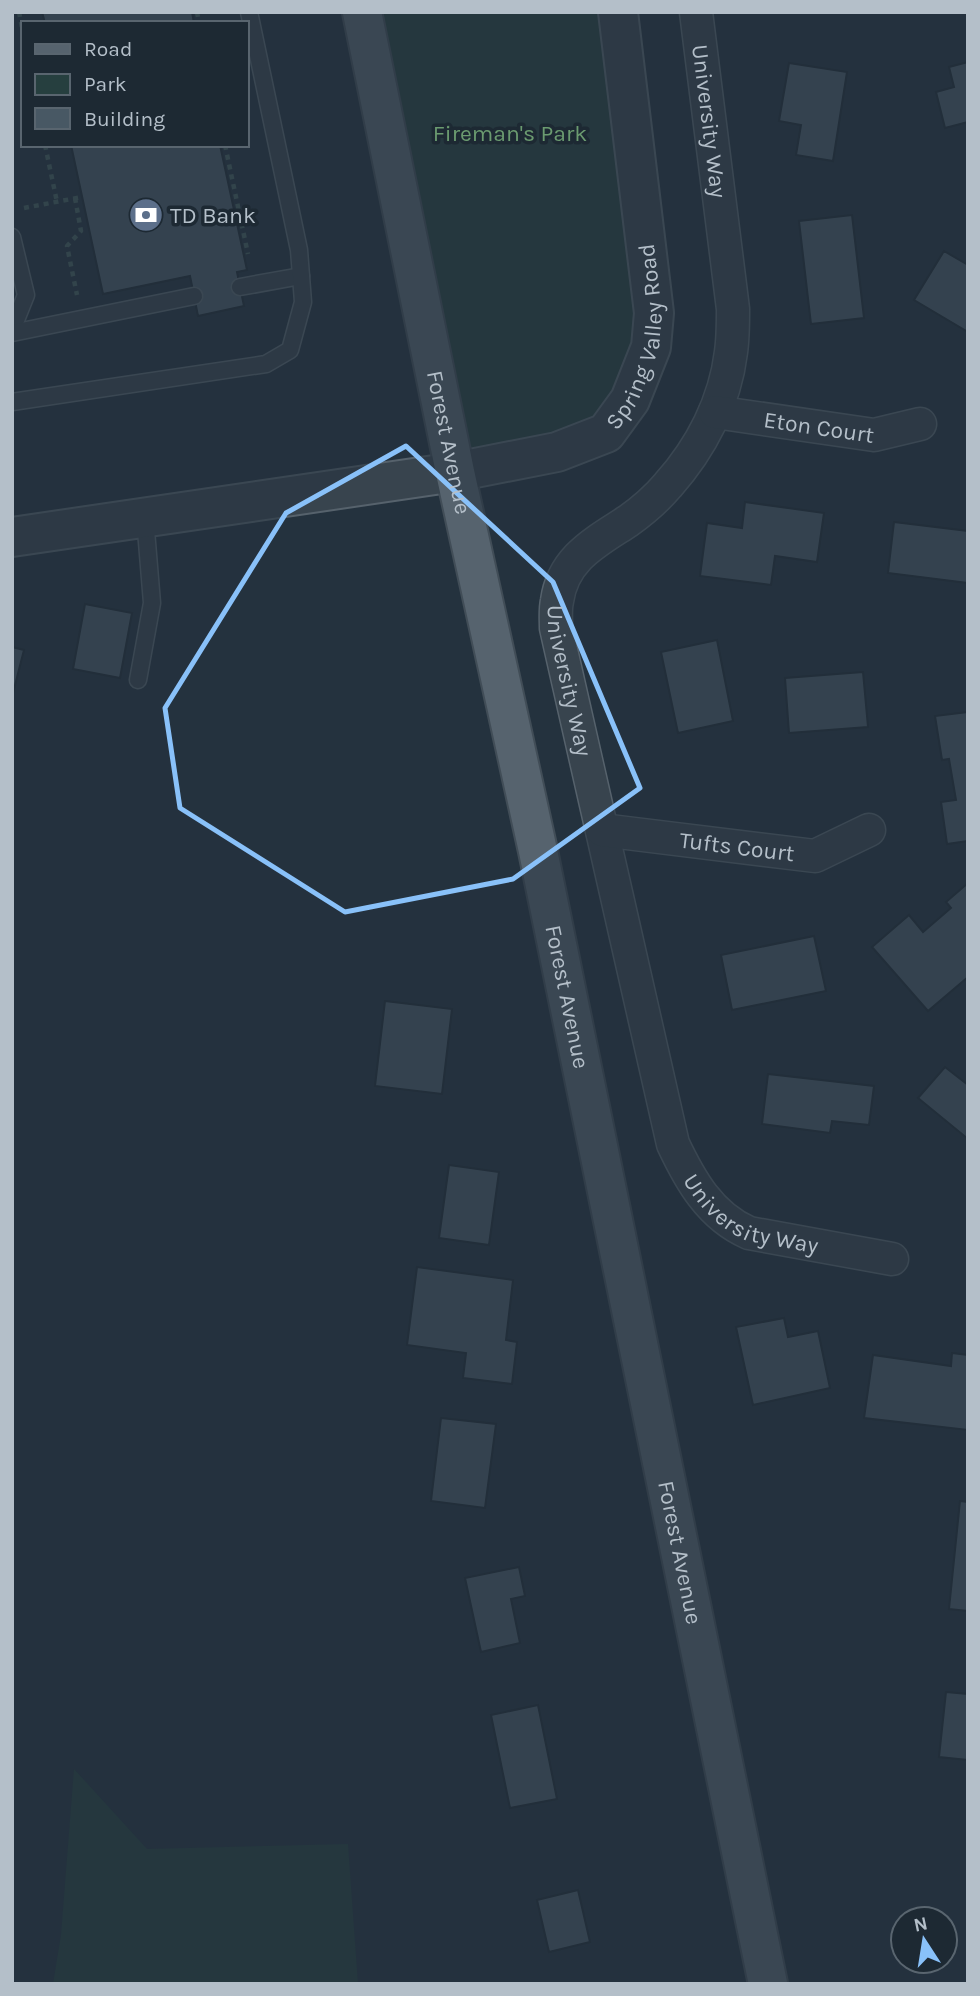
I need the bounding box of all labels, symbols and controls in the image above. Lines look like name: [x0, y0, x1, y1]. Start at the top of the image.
legend: [21, 21, 248, 147]
text: Road: [84, 37, 132, 61]
street label: University Way: [687, 43, 733, 200]
text: Park: [84, 72, 127, 96]
text: Building: [84, 107, 165, 131]
park label: Fireman's Park: [433, 120, 587, 147]
bank icon: TD Bank: [127, 196, 165, 234]
place label: TD Bank: [170, 202, 256, 229]
street label: Spring Valley Road: [600, 242, 667, 435]
street label: Forest Avenue: [421, 368, 477, 517]
street label: Eton Court: [762, 406, 876, 448]
street label: University Way: [542, 605, 598, 759]
street label: Tufts Court: [678, 826, 796, 867]
street label: Forest Avenue: [540, 922, 595, 1071]
street label: University Way: [678, 1169, 821, 1259]
street label: Forest Avenue: [653, 1478, 708, 1627]
north arrow: [889, 1905, 959, 1975]
text: N: [912, 1912, 930, 1937]

